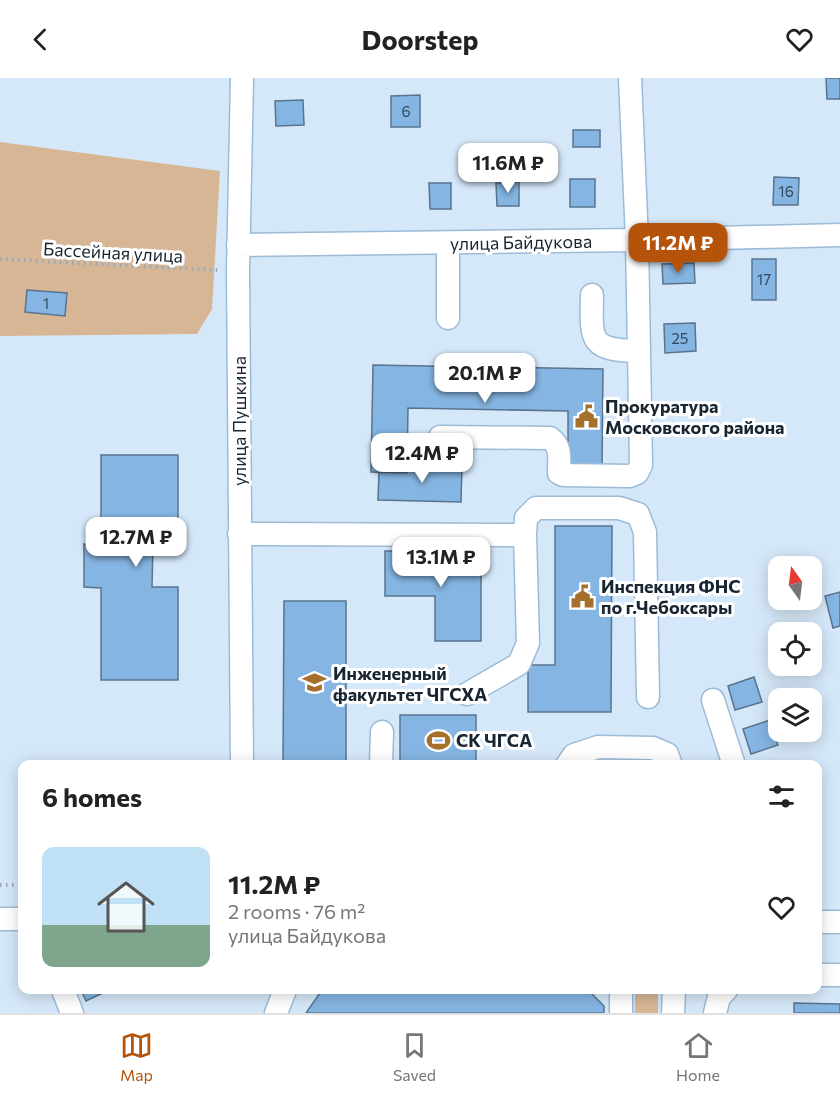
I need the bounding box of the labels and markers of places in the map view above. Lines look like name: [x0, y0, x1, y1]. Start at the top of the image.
pin: 11.6M ₽: [453, 143, 563, 194]
pin: 11.2M ₽: [623, 223, 733, 274]
pin: 20.1M ₽: [430, 353, 540, 404]
place label: Прокуратура Московского района: [605, 395, 784, 438]
public building icon: Прокуратура Московского района: [574, 403, 600, 429]
pin: 12.4M ₽: [367, 433, 477, 484]
pin: 12.7M ₽: [81, 517, 191, 568]
pin: 13.1M ₽: [386, 537, 496, 588]
place label: Инспекция ФНС по г.Чебоксары: [601, 575, 741, 618]
public building icon: Инспекция ФНС по г.Чебоксары: [570, 583, 596, 609]
place label: Инженерный факультет ЧГСХА: [333, 662, 487, 705]
school or university icon: Инженерный факультет ЧГСХА: [302, 670, 328, 696]
sports icon: СК ЧГСА: [425, 727, 451, 753]
place label: СК ЧГСА: [456, 729, 532, 751]

